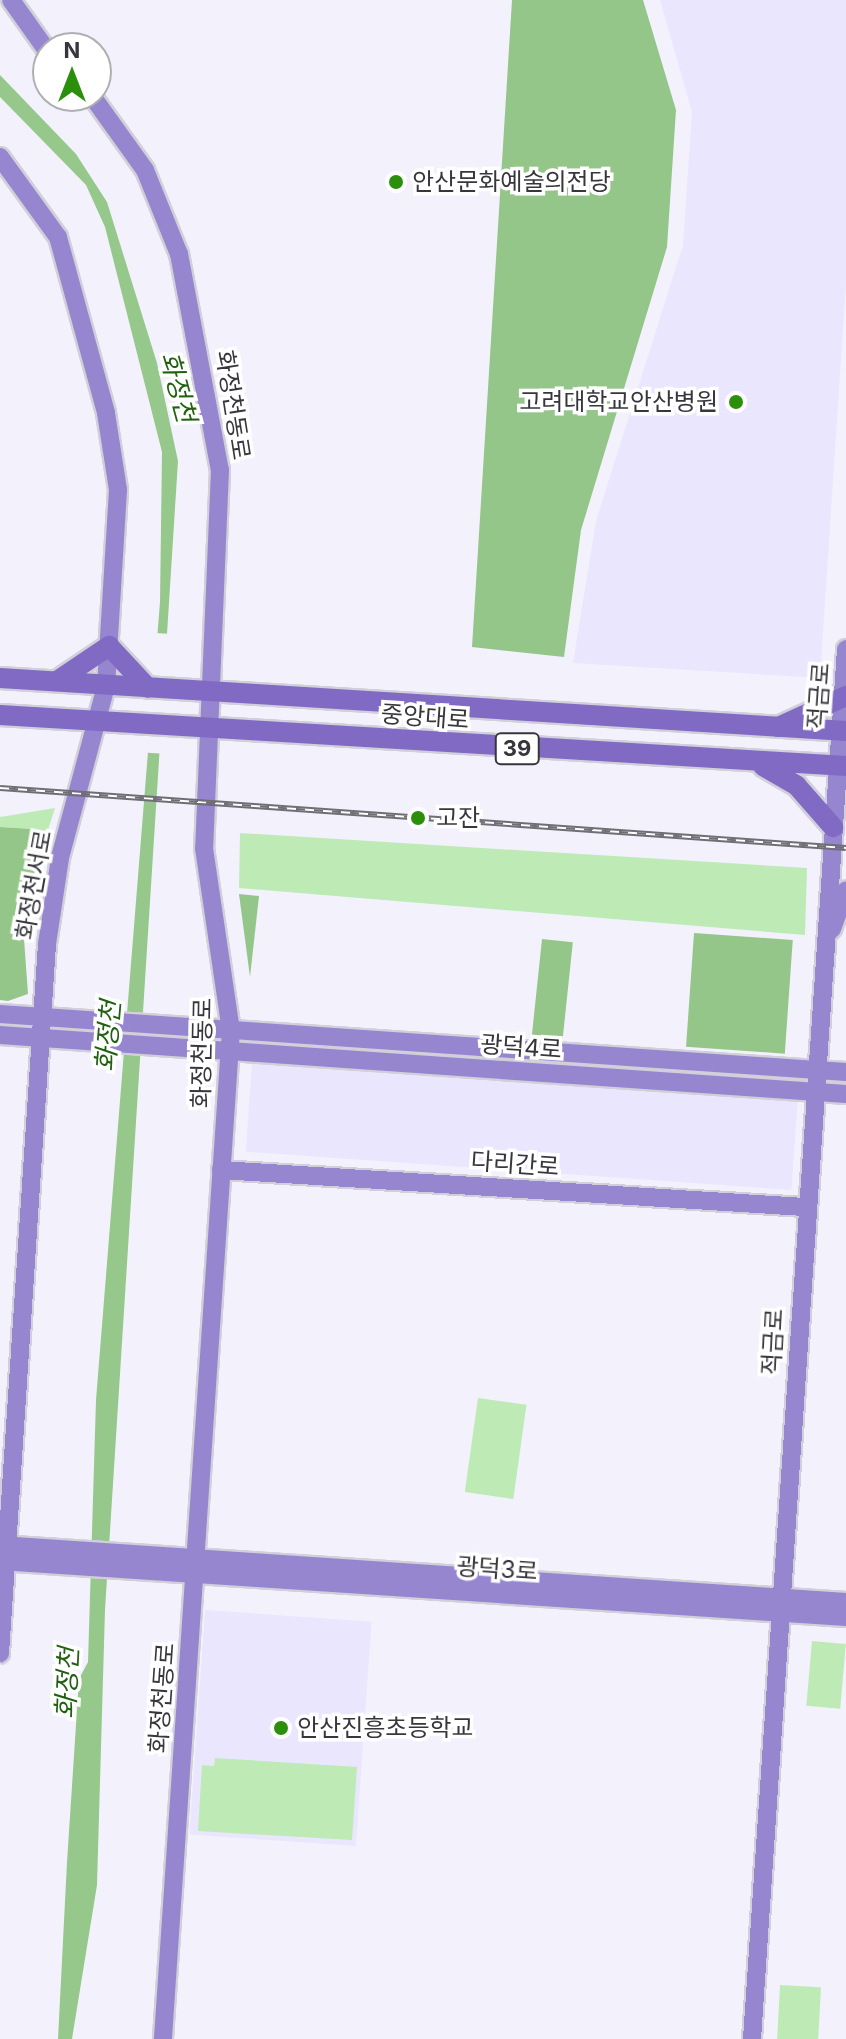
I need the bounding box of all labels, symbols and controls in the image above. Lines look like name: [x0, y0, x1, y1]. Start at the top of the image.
north arrow: [32, 32, 112, 112]
text: N: [64, 37, 80, 63]
place label: 안산문화예술의전당: [412, 168, 611, 196]
marker: 안산문화예술의전당: [387, 173, 405, 191]
water label: 화정천: [154, 348, 202, 426]
street label: 화정천동로: [210, 348, 256, 462]
place label: 고려대학교안산병원: [519, 388, 718, 416]
marker: 고려대학교안산병원: [725, 391, 747, 413]
street label: 적금로: [802, 662, 836, 730]
street label: 중앙대로: [380, 700, 470, 734]
road number: 39: [493, 731, 541, 767]
place label: 고잔: [436, 804, 480, 832]
marker: 고잔: [407, 807, 429, 829]
street label: 화정천서로: [10, 828, 58, 942]
street label: 화정천동로: [187, 998, 217, 1108]
water label: 화정천: [89, 999, 127, 1073]
street label: 광덕4로: [479, 1030, 563, 1064]
street label: 다리간로: [470, 1147, 560, 1181]
street label: 적금로: [757, 1308, 789, 1376]
street label: 광덕3로: [456, 1552, 538, 1586]
street label: 화정천동로: [144, 1642, 180, 1754]
water label: 화정천: [50, 1646, 84, 1720]
place label: 안산진흥초등학교: [297, 1714, 474, 1742]
marker: 안산진흥초등학교: [272, 1719, 290, 1737]

